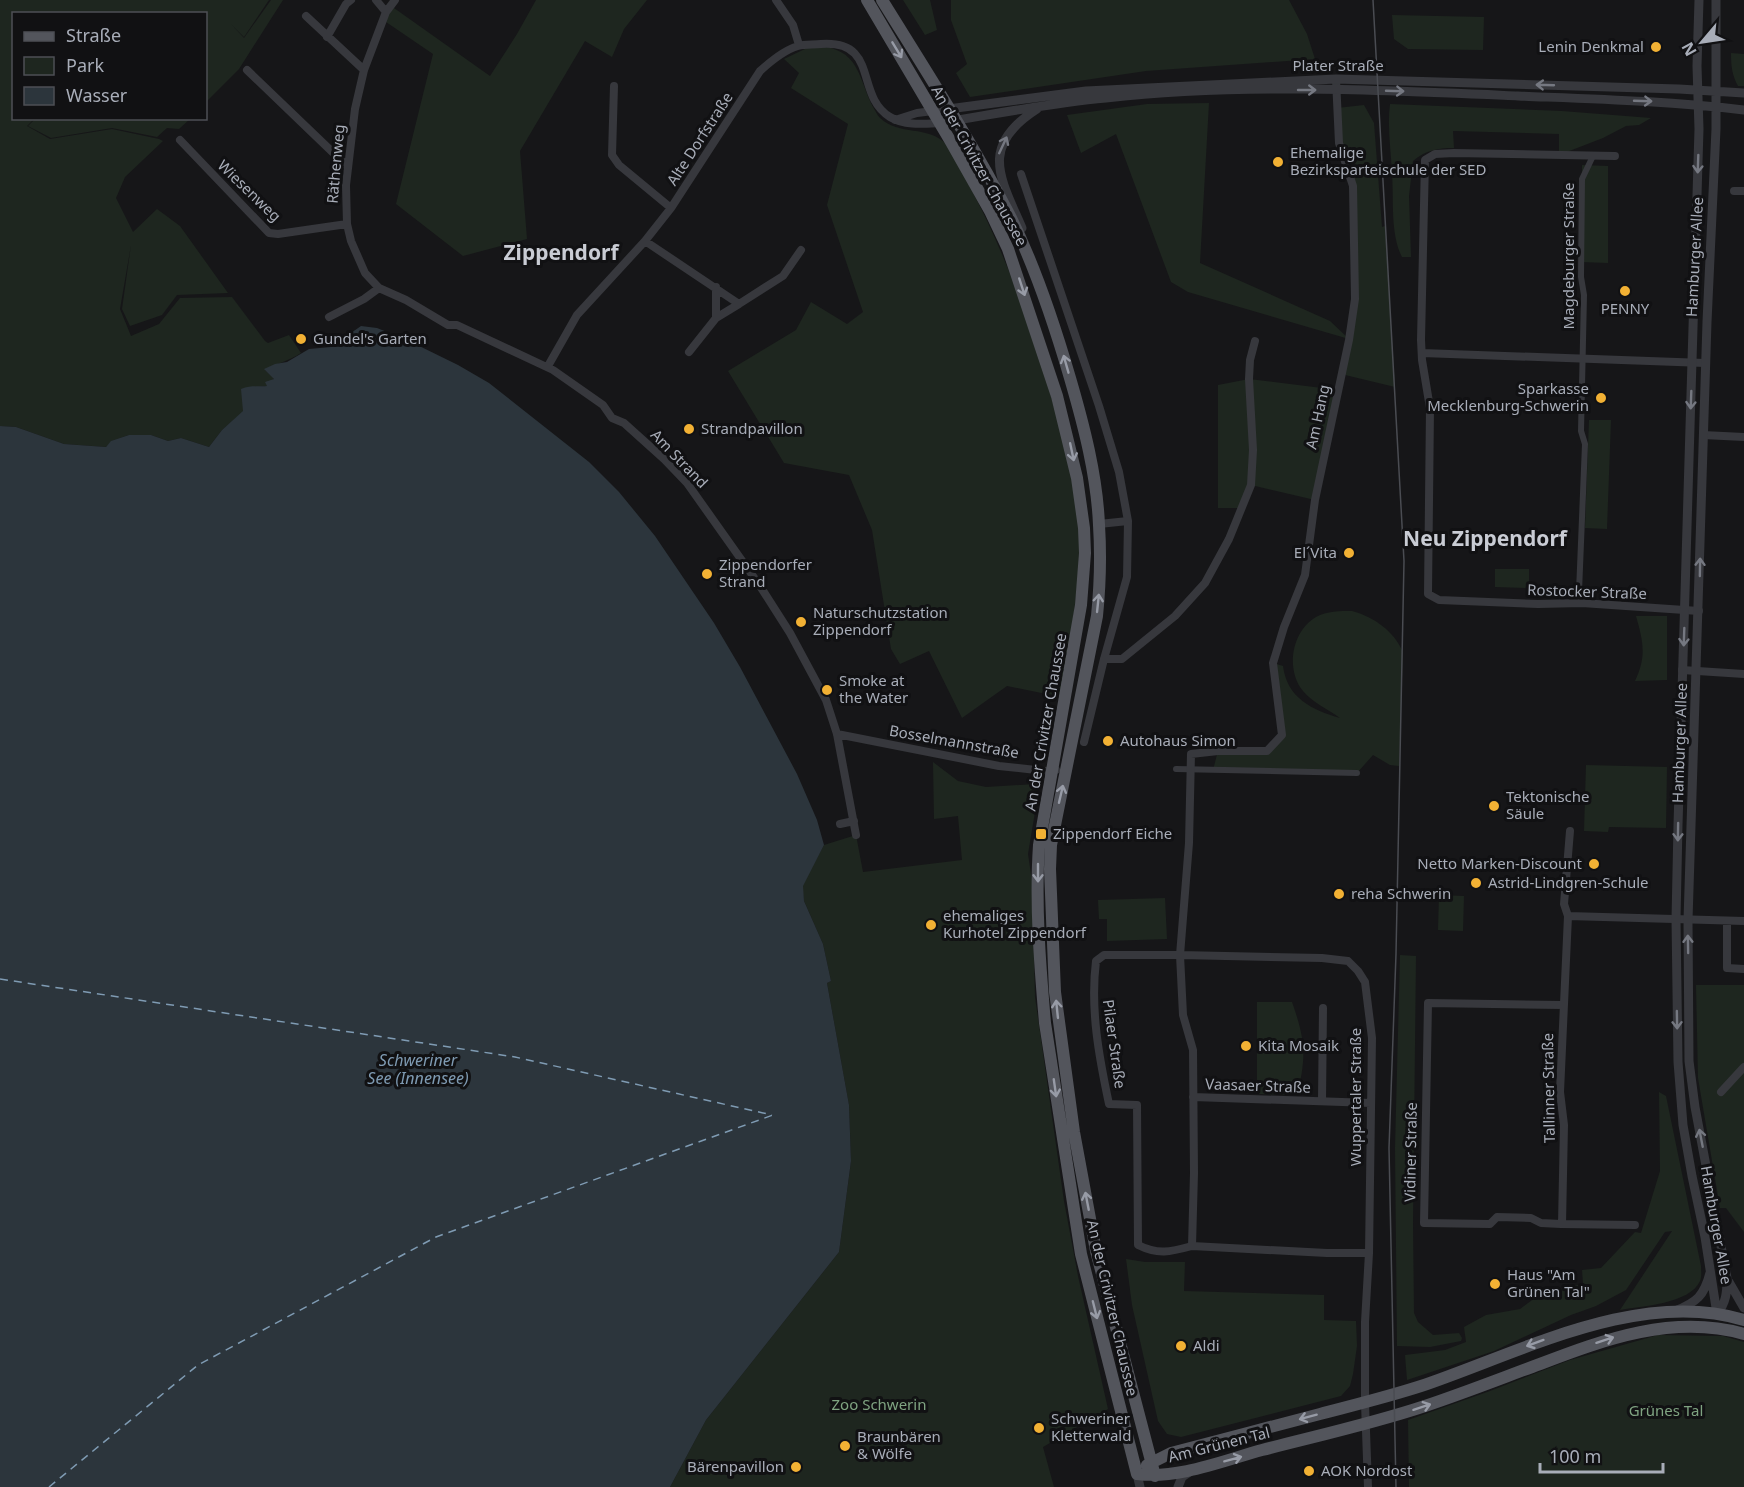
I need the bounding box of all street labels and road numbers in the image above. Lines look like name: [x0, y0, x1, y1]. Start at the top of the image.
street label: Plater Straße: [1292, 55, 1384, 75]
street label: An der Crivitzer Chaussee: [927, 82, 1032, 249]
street label: Alte Dorfstraße: [662, 88, 737, 189]
street label: Räthenweg: [322, 123, 348, 204]
street label: Wiesenweg: [214, 155, 286, 225]
street label: Magdeburger Straße: [1558, 182, 1578, 330]
street label: Hamburger Allee: [1681, 196, 1707, 317]
street label: Am Hang: [1300, 383, 1334, 451]
street label: Am Strand: [647, 425, 713, 492]
street label: Rostocker Straße: [1527, 579, 1647, 603]
street label: An der Crivitzer Chaussee: [1020, 631, 1071, 812]
street label: Hamburger Allee: [1667, 683, 1691, 803]
street label: Bosselmannstraße: [888, 720, 1021, 762]
street label: Pilaer Straße: [1099, 998, 1131, 1090]
street label: Wuppertaler Straße: [1345, 1028, 1365, 1166]
street label: Tallinner Straße: [1537, 1033, 1559, 1143]
street label: Vaasaer Straße: [1205, 1073, 1311, 1097]
street label: Vidiner Straße: [1399, 1102, 1421, 1202]
street label: Hamburger Allee: [1697, 1164, 1737, 1286]
street label: An der Crivitzer Chaussee: [1083, 1218, 1143, 1398]
street label: Am Grünen Tal: [1166, 1422, 1272, 1466]

